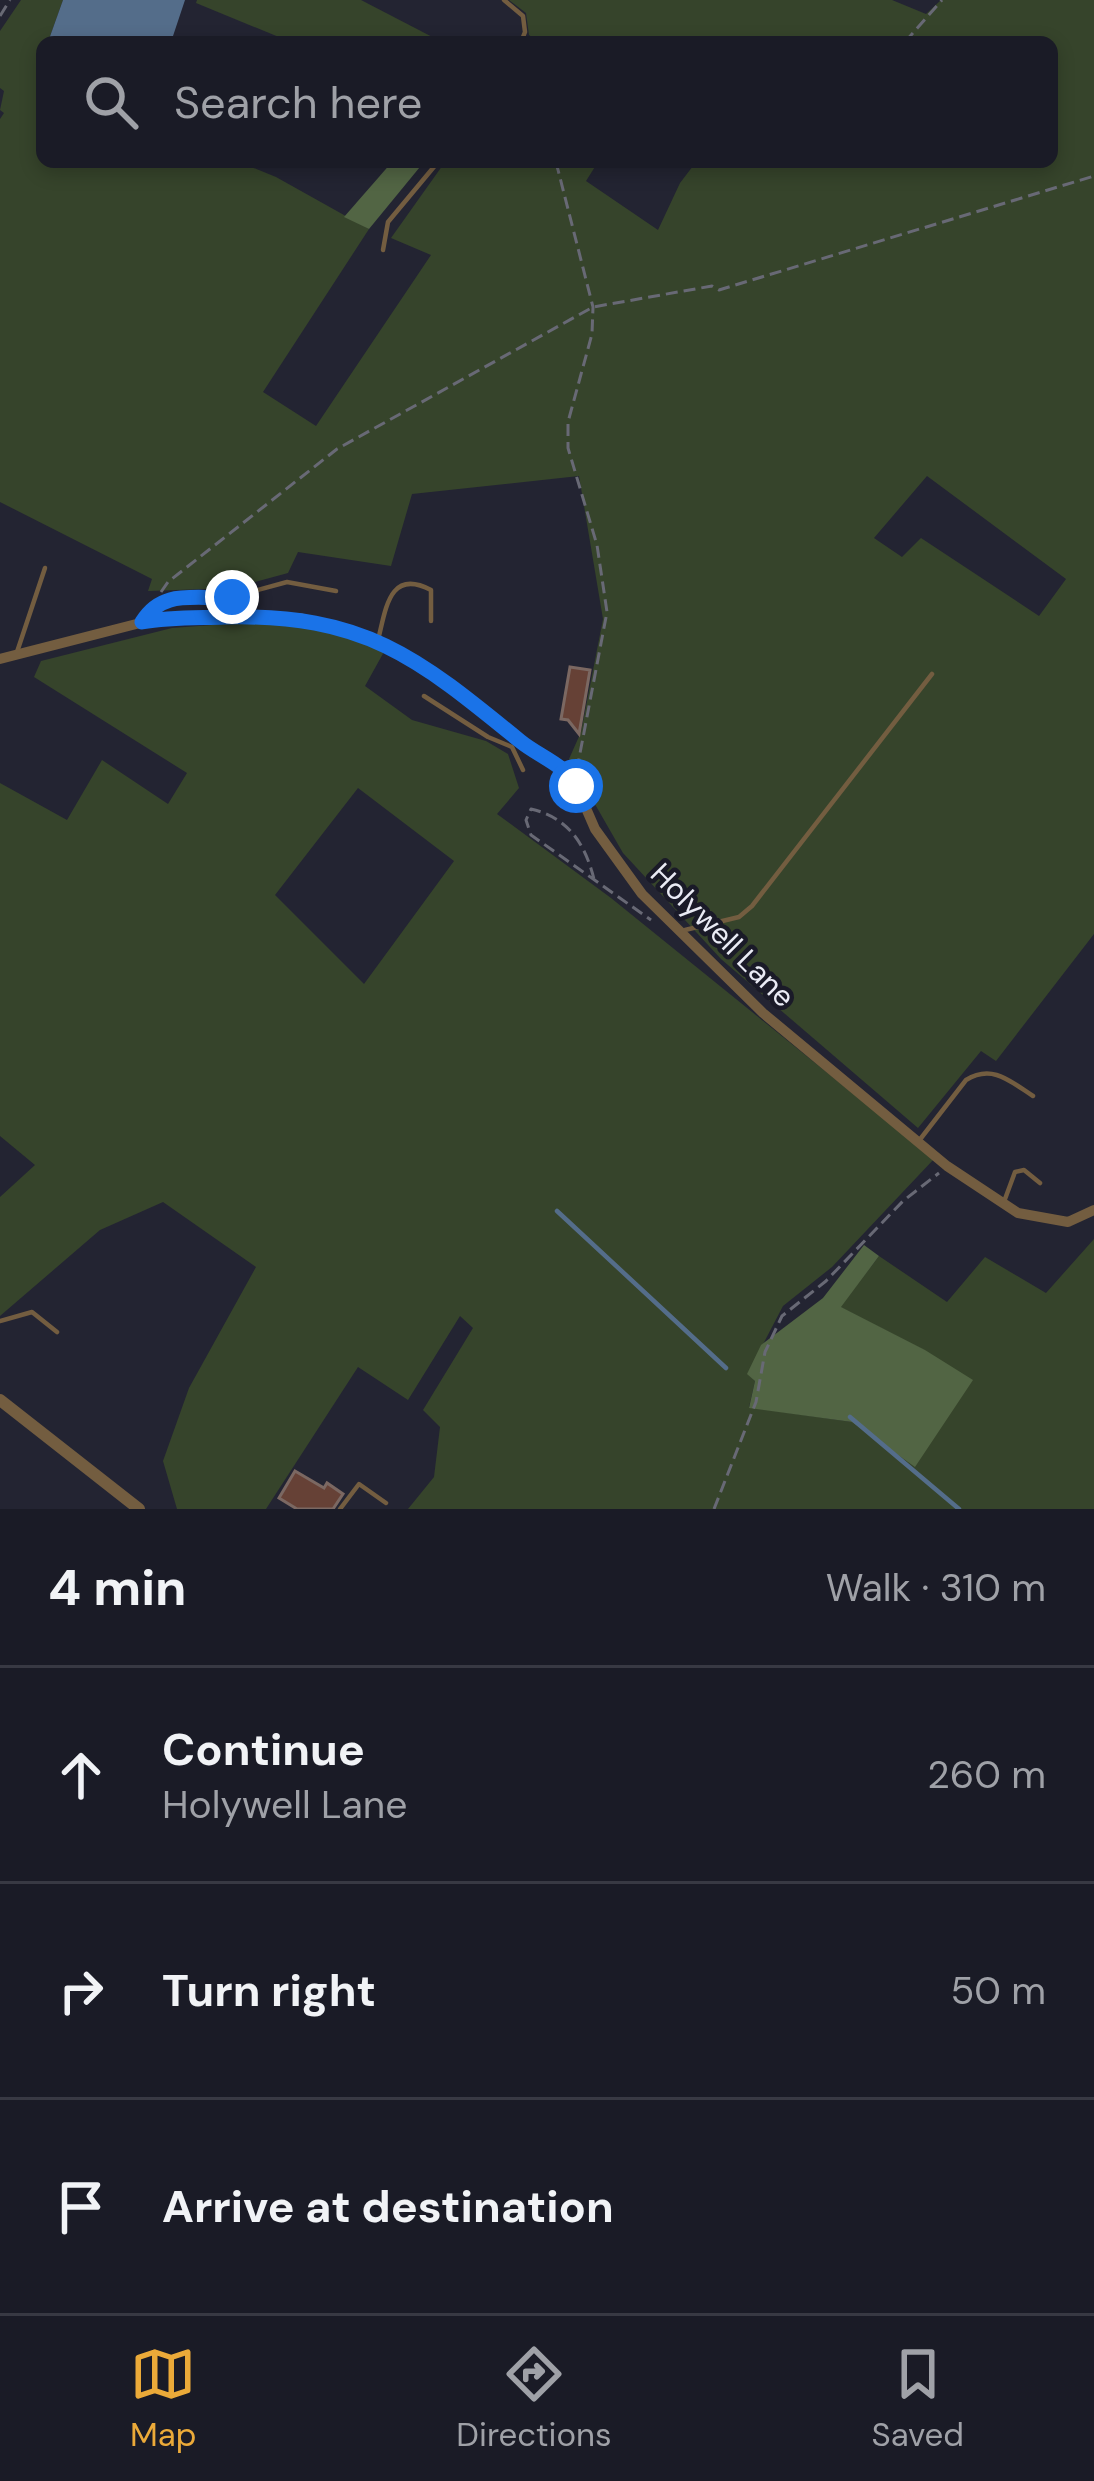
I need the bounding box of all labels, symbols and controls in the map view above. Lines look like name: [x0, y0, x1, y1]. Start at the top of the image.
search box: [36, 36, 1058, 168]
icon: search: [78, 69, 144, 135]
text: Search here: [174, 73, 422, 132]
route end: [205, 570, 259, 624]
route start: [549, 759, 603, 813]
street label: Holywell Lane: [642, 854, 804, 1016]
text: 4 min: [48, 1554, 187, 1621]
text: Walk · 310 m: [826, 1562, 1046, 1613]
text: Continue: [162, 1720, 365, 1779]
icon: ahead: [48, 1742, 114, 1808]
text: 260 m: [927, 1749, 1046, 1800]
text: Holywell Lane: [162, 1779, 407, 1830]
icon: right: [48, 1958, 114, 2024]
text: Turn right: [162, 1961, 376, 2020]
text: 50 m: [950, 1965, 1046, 2016]
icon: arrive: [48, 2174, 114, 2240]
text: Arrive at destination: [162, 2177, 614, 2236]
tab: Map: [130, 2341, 196, 2456]
tab: Directions: [456, 2341, 612, 2456]
tab: Saved: [872, 2341, 964, 2456]

